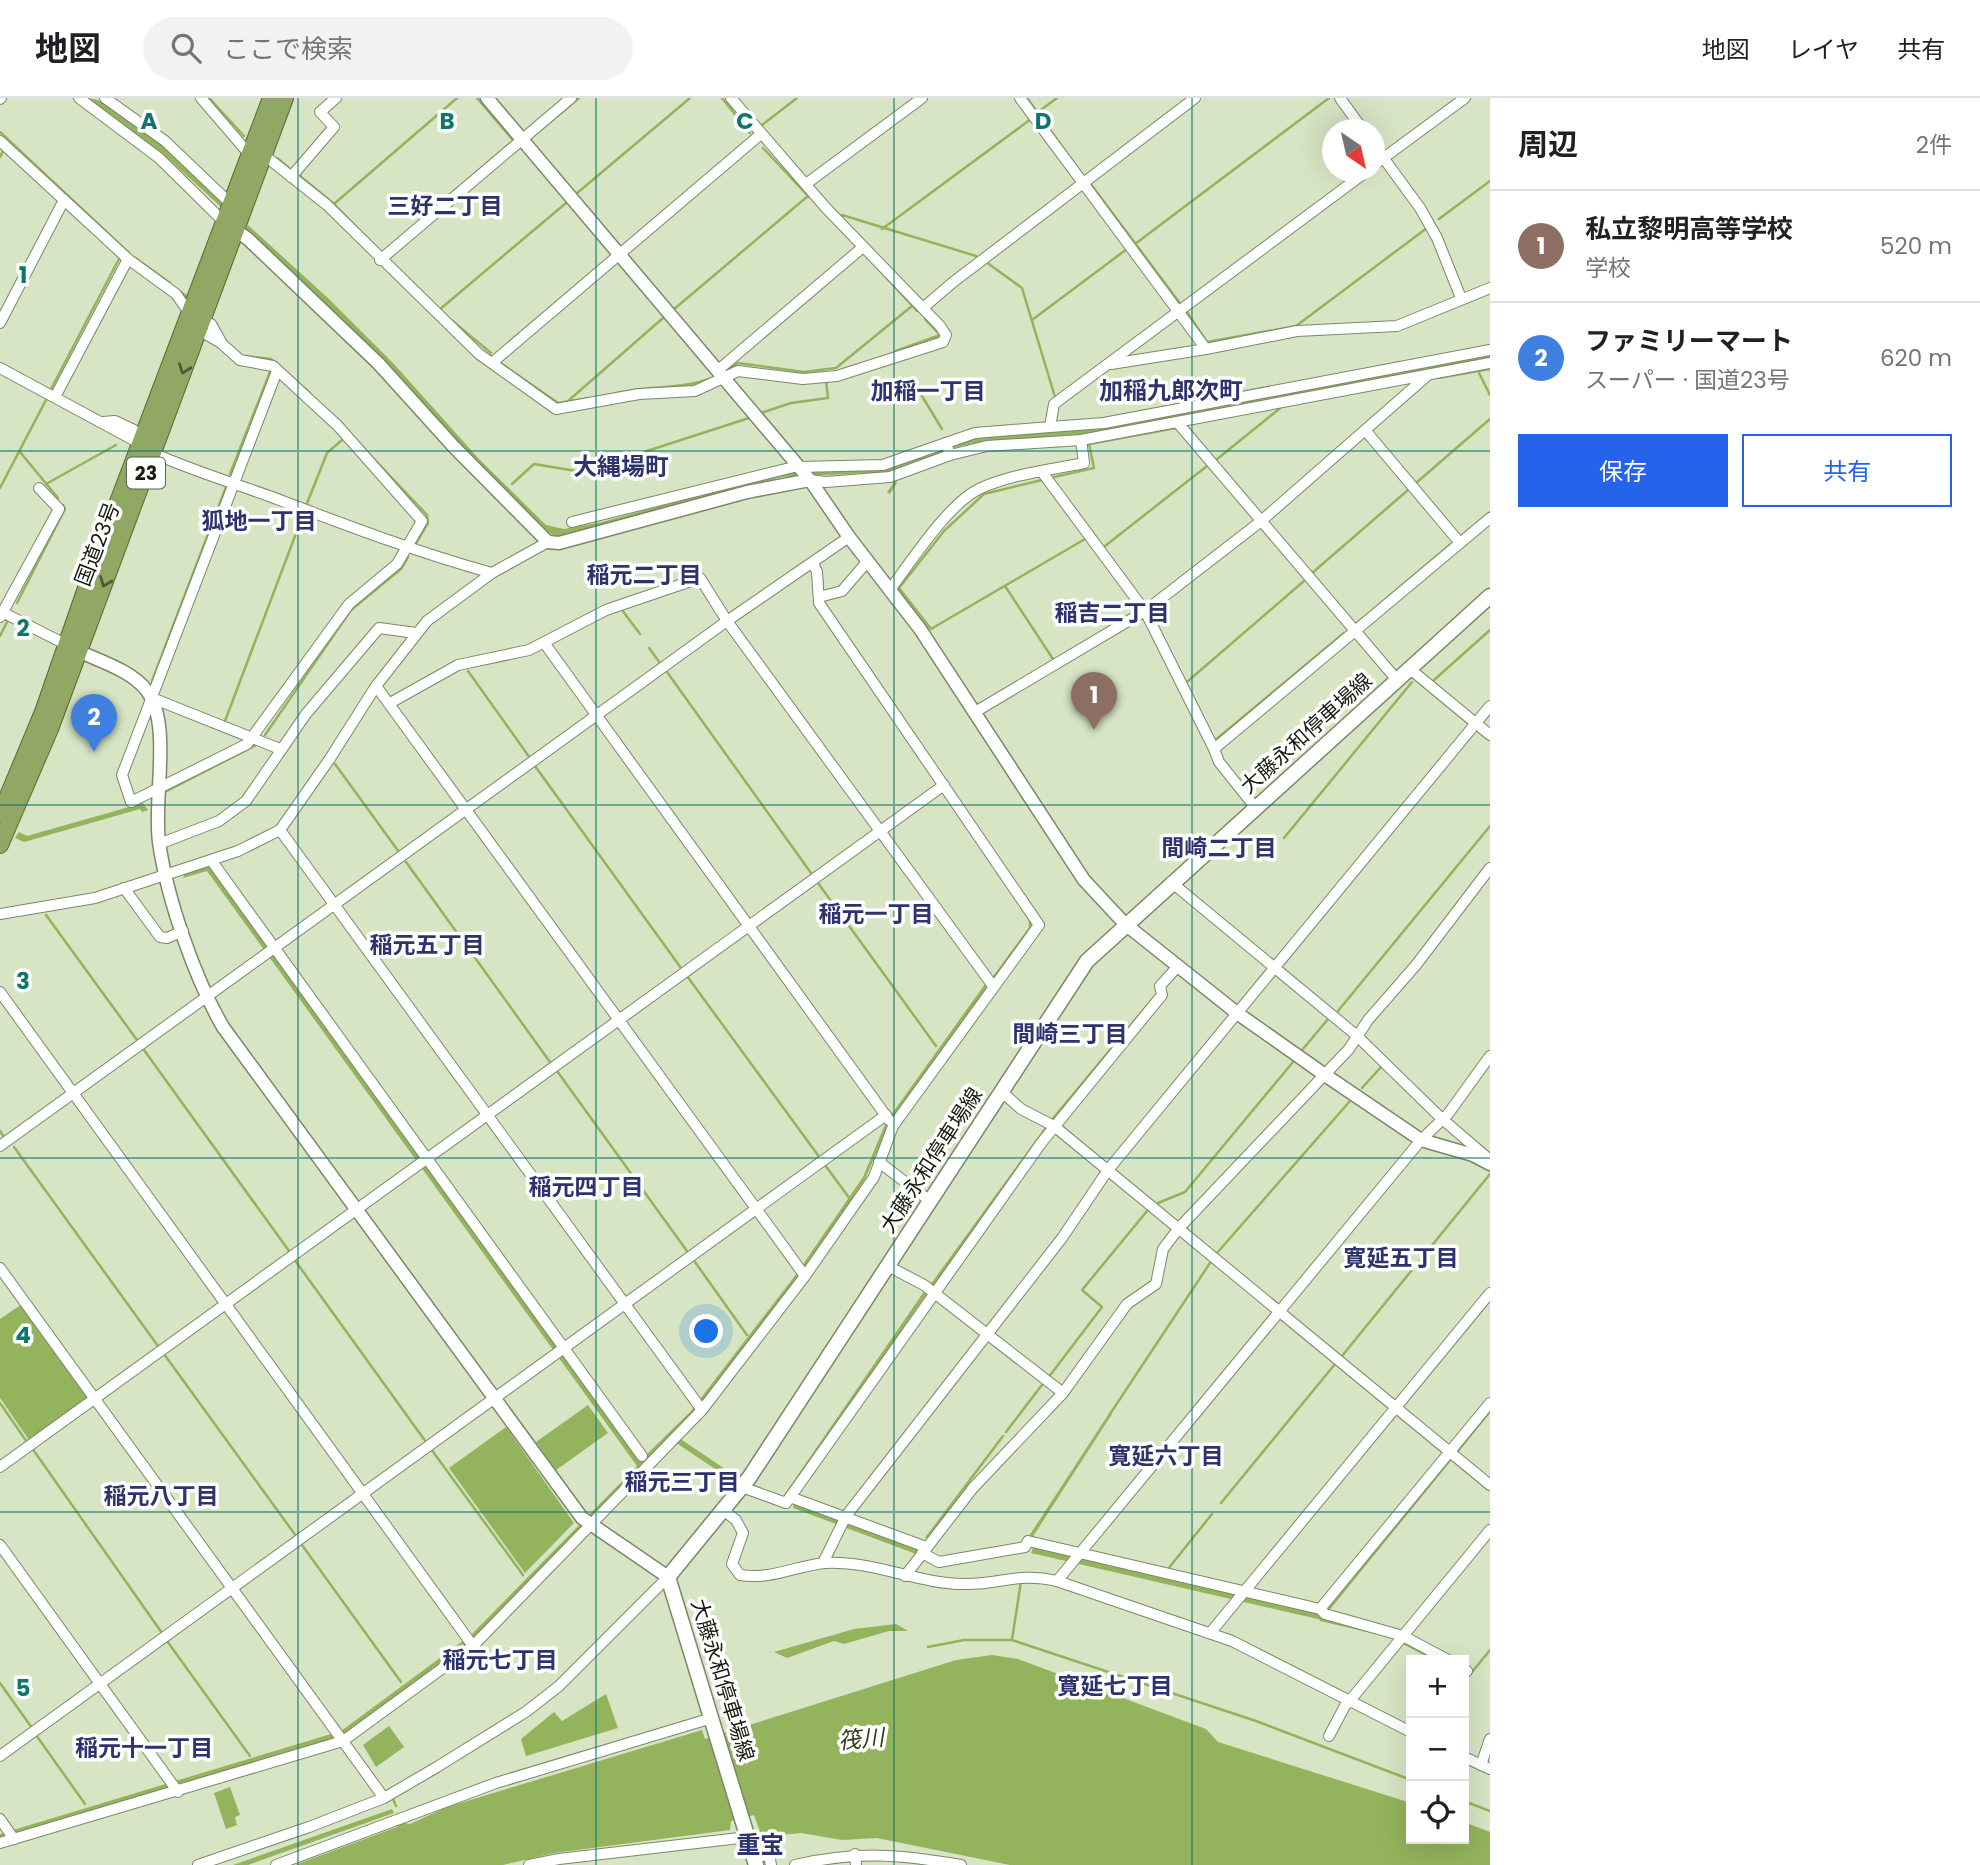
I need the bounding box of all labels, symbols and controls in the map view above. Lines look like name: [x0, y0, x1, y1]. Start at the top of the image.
search box: [143, 17, 633, 80]
text: 地図: [35, 25, 101, 72]
icon: search: [167, 29, 205, 67]
text: ここで検索: [223, 31, 353, 67]
text: 地図: [1702, 33, 1750, 66]
text: レイヤ: [1788, 33, 1859, 66]
text: 共有: [1897, 33, 1945, 66]
text: A: [141, 105, 158, 137]
text: B: [439, 105, 455, 137]
text: C: [736, 105, 754, 137]
text: D: [1035, 105, 1051, 137]
north arrow: [1322, 119, 1385, 182]
text: 周辺: [1518, 123, 1578, 166]
text: 2件: [1916, 129, 1952, 161]
district label: 三好二丁目: [388, 190, 503, 222]
text: 私立黎明高等学校: [1585, 211, 1793, 247]
text: 1: [1537, 230, 1545, 262]
text: 520 m: [1880, 230, 1952, 262]
text: 学校: [1585, 252, 1631, 284]
text: 1: [19, 259, 27, 291]
text: ファミリーマート: [1585, 323, 1793, 359]
text: 2: [1534, 342, 1548, 374]
text: 620 m: [1880, 342, 1952, 374]
one-way arrow: [179, 362, 193, 374]
text: スーパー · 国道23号: [1585, 364, 1790, 396]
district label: 加稲九郎次町: [1099, 374, 1243, 407]
district label: 加稲一丁目: [871, 375, 986, 407]
button: 保存: [1518, 434, 1728, 507]
button: 共有: [1742, 434, 1952, 507]
district label: 大縄場町: [573, 450, 669, 483]
road number: 23: [127, 458, 165, 488]
street label: 国道23号: [68, 498, 126, 590]
district label: 狐地一丁目: [202, 505, 317, 537]
district label: 稲元二丁目: [587, 559, 702, 591]
one-way arrow: [99, 575, 113, 587]
district label: 稲吉二丁目: [1055, 597, 1170, 629]
text: 2: [16, 612, 30, 644]
street label: 大藤永和停車場線: [1234, 666, 1378, 800]
pin: 1: [1071, 672, 1117, 730]
pin: 2: [71, 694, 117, 752]
district label: 間崎二丁目: [1162, 832, 1277, 864]
district label: 稲元一丁目: [819, 898, 934, 930]
district label: 稲元五丁目: [370, 929, 485, 961]
text: 3: [16, 965, 30, 997]
district label: 間崎三丁目: [1013, 1018, 1128, 1050]
street label: 大藤永和停車場線: [873, 1082, 989, 1238]
district label: 稲元四丁目: [529, 1171, 644, 1203]
district label: 寛延五丁目: [1344, 1242, 1459, 1274]
your location: [689, 1314, 723, 1348]
text: 4: [15, 1319, 31, 1351]
district label: 寛延六丁目: [1109, 1440, 1224, 1472]
district label: 稲元三丁目: [625, 1466, 740, 1498]
district label: 稲元八丁目: [104, 1480, 219, 1512]
street label: 大藤永和停車場線: [685, 1595, 761, 1765]
district label: 稲元七丁目: [443, 1644, 558, 1676]
map controls: [1406, 1655, 1469, 1844]
button: +: [1406, 1655, 1469, 1718]
district label: 寛延七丁目: [1058, 1670, 1173, 1702]
text: 5: [16, 1672, 30, 1704]
button: −: [1406, 1718, 1469, 1781]
water label: 筏川: [837, 1721, 888, 1757]
district label: 稲元十一丁目: [75, 1732, 213, 1764]
button: locate: [1406, 1781, 1469, 1844]
district label: 重宝: [736, 1828, 784, 1861]

